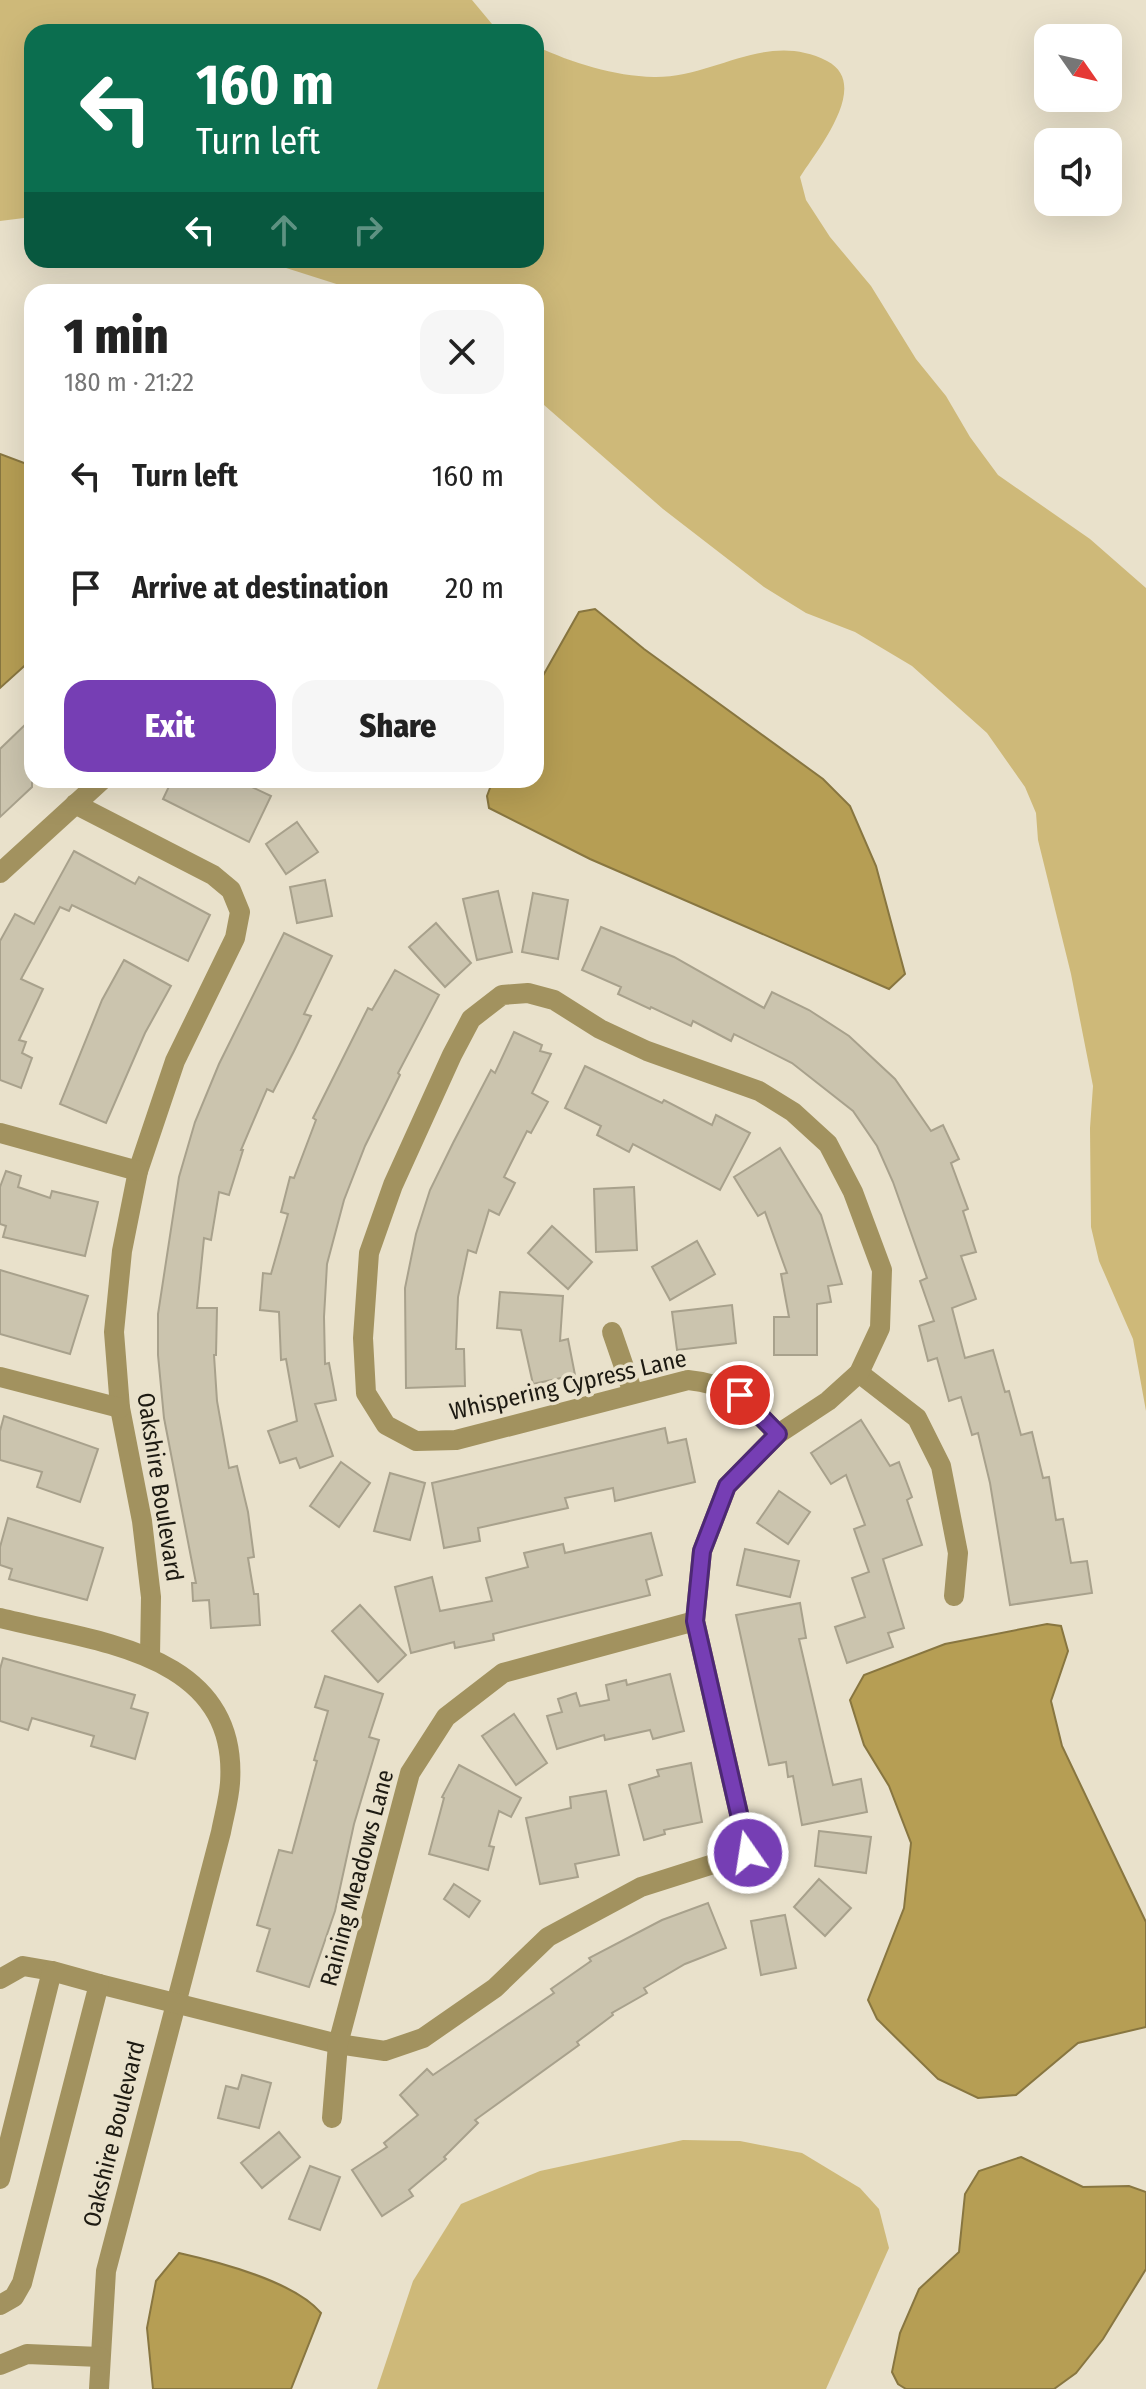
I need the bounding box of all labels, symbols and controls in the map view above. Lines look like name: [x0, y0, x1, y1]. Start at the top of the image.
north arrow: [1034, 24, 1122, 112]
map controls: [1034, 24, 1122, 216]
text: 160 m: [196, 52, 334, 119]
icon: left: [64, 56, 168, 160]
text: Turn left: [196, 120, 320, 164]
button: sound: [1034, 128, 1122, 216]
icon: left: [178, 208, 222, 252]
icon: ahead: [262, 208, 306, 252]
icon: right: [346, 208, 390, 252]
text: 1 min: [64, 308, 168, 366]
button: close: [420, 310, 504, 394]
text: 180 m · 21:22: [64, 367, 194, 398]
icon: left: [64, 454, 108, 498]
text: Turn left: [132, 458, 238, 494]
text: 160 m: [432, 458, 504, 494]
icon: arrive: [64, 566, 108, 610]
text: Arrive at destination: [132, 570, 389, 606]
text: 20 m: [445, 570, 504, 606]
button: Exit: [64, 680, 276, 772]
button: Share: [292, 680, 504, 772]
street label: Whispering Cypress Lane: [447, 1344, 689, 1426]
pin: [706, 1361, 774, 1429]
icon: arrive: [718, 1373, 762, 1417]
street label: Oakshire Boulevard: [131, 1391, 189, 1583]
street label: Raining Meadows Lane: [315, 1767, 399, 1989]
position arrow: [706, 1811, 790, 1895]
street label: Oakshire Boulevard: [77, 2038, 151, 2230]

